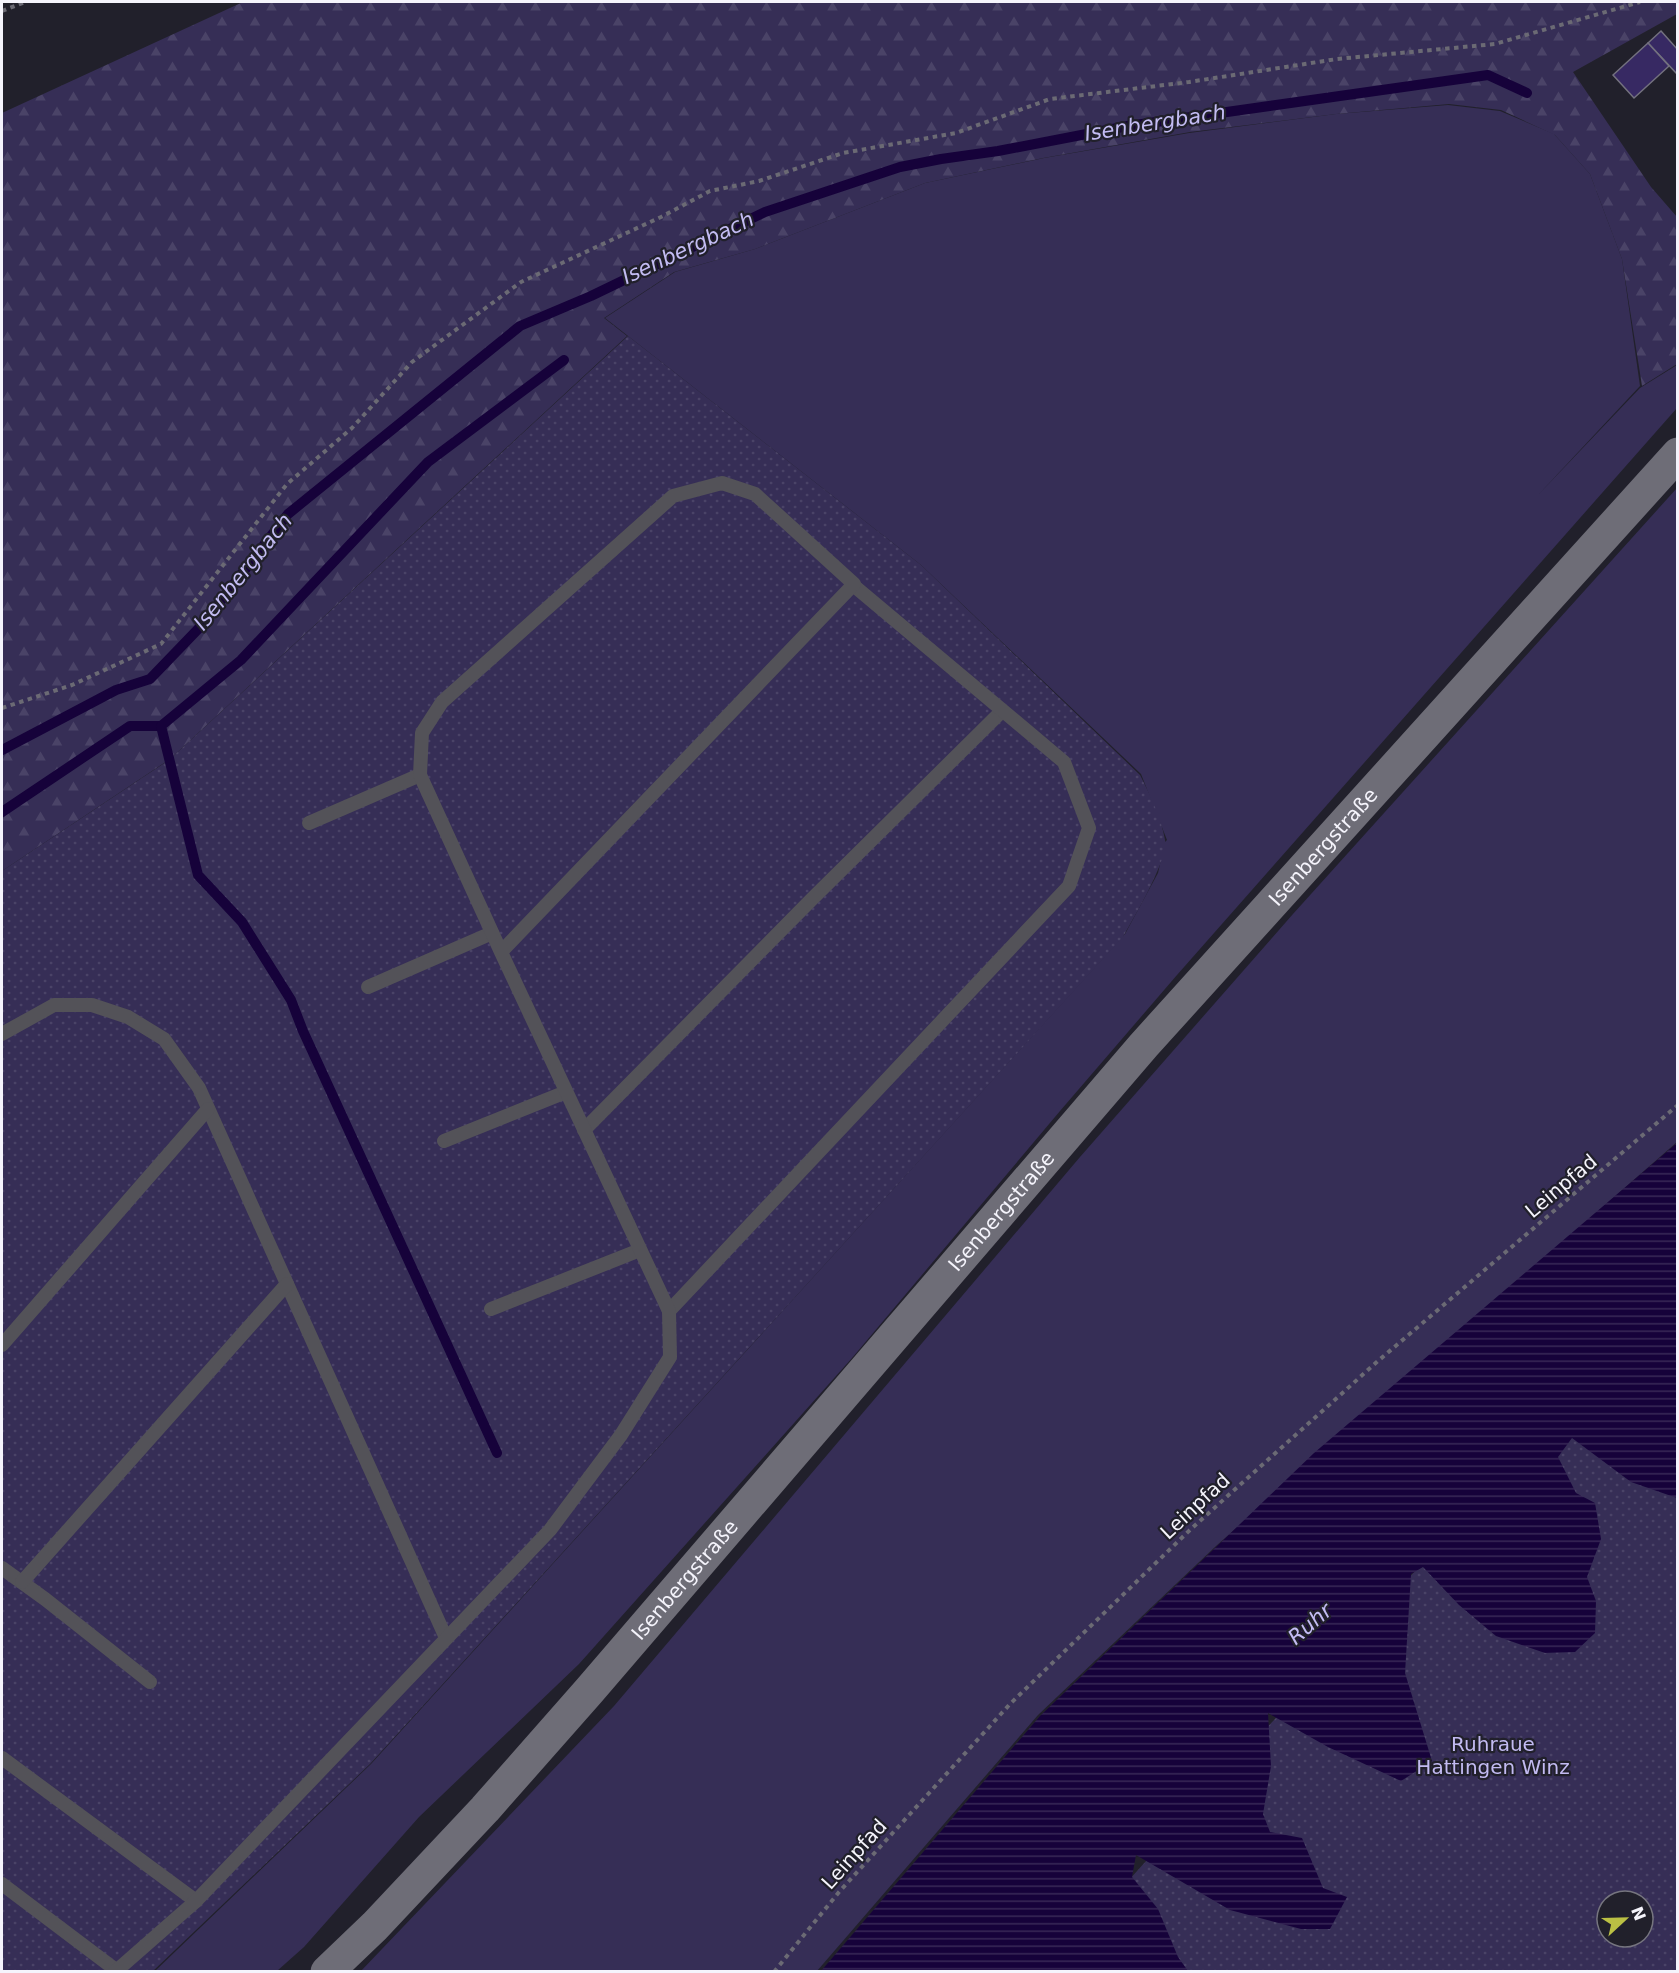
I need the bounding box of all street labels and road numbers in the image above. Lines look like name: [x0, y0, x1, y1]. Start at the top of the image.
street label: Isenbergstraße: [1264, 783, 1382, 911]
street label: Isenbergstraße: [943, 1146, 1059, 1276]
street label: Leinpfad: [1520, 1149, 1602, 1223]
street label: Leinpfad: [1155, 1468, 1235, 1544]
street label: Isenbergstraße: [626, 1515, 743, 1645]
street label: Leinpfad: [816, 1814, 892, 1894]

